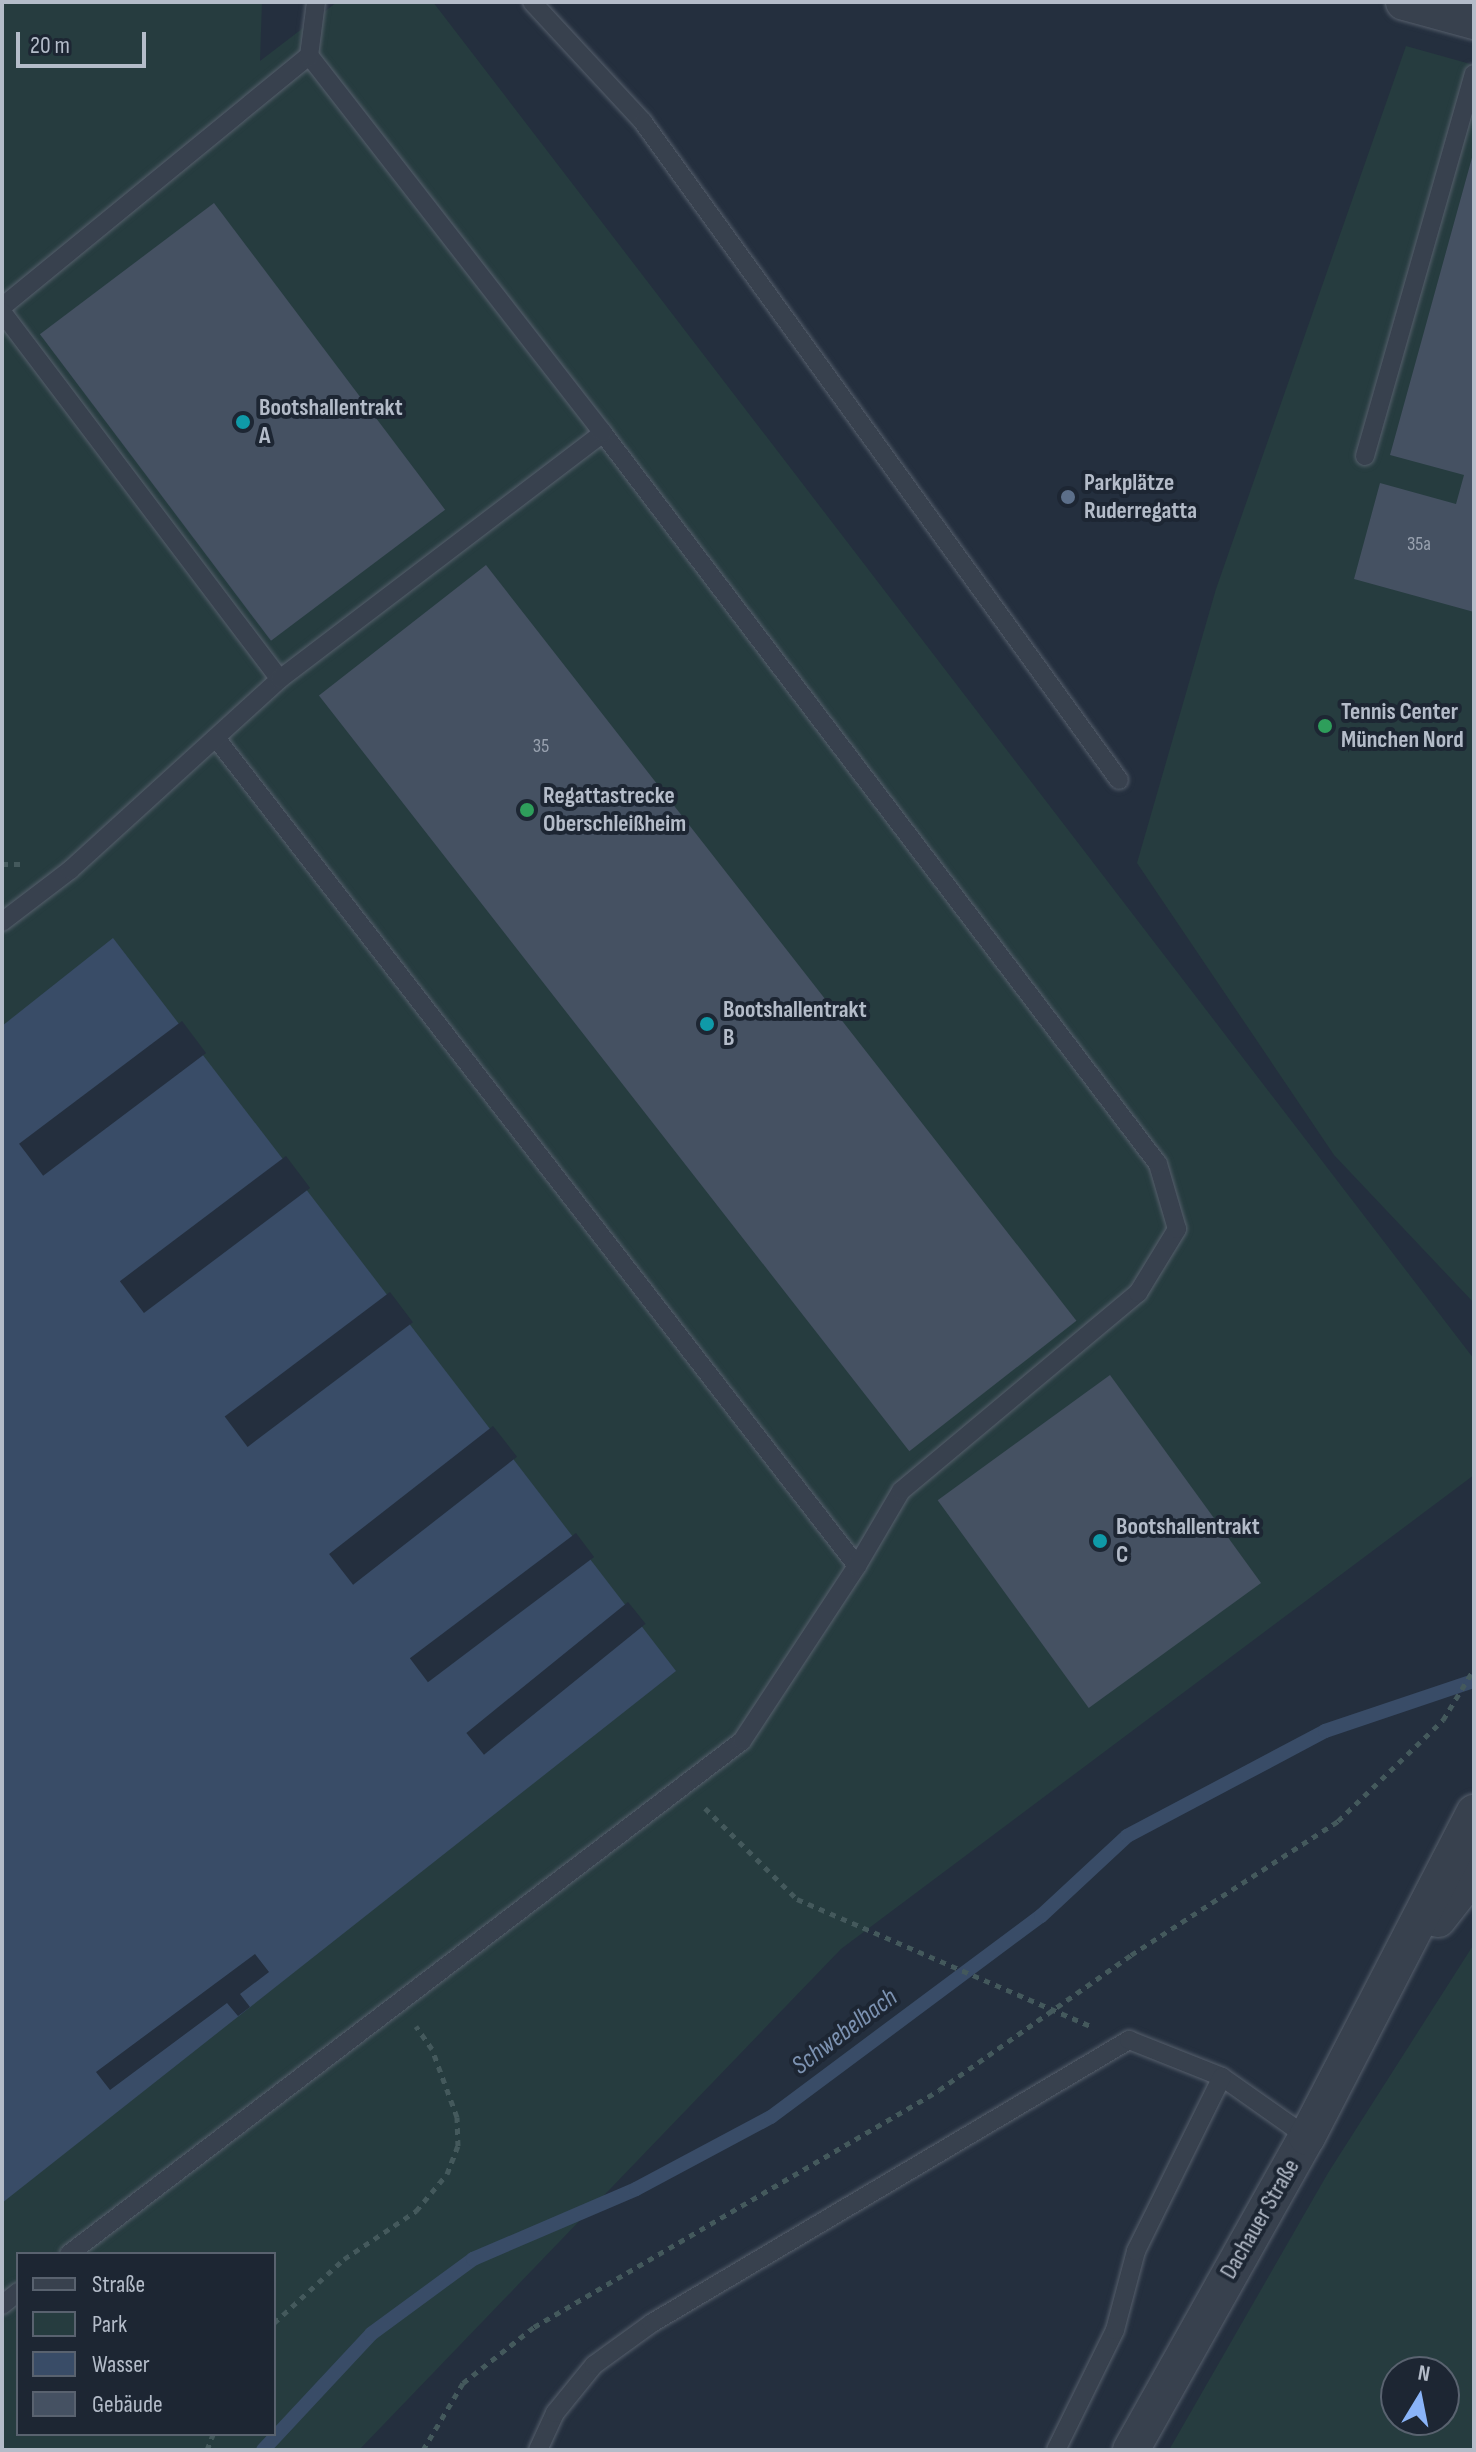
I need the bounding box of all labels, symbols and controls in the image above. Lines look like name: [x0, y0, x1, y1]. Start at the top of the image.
scale bar: [20, 16, 150, 66]
text: 20 m: [30, 31, 70, 60]
place label: Bootshallentrakt A: [259, 394, 403, 450]
marker: Bootshallentrakt A: [234, 413, 252, 431]
place label: Parkplätze Ruderregatta: [1084, 469, 1197, 525]
marker: Parkplätze Ruderregatta: [1059, 488, 1077, 506]
house number: 35a: [1407, 532, 1431, 556]
place label: Tennis Center München Nord: [1341, 698, 1464, 754]
marker: Tennis Center München Nord: [1316, 717, 1334, 735]
house number: 35: [533, 734, 549, 758]
place label: Regattastrecke Oberschleißheim: [543, 782, 686, 838]
marker: Regattastrecke Oberschleißheim: [518, 801, 536, 819]
place label: Bootshallentrakt B: [723, 996, 867, 1052]
marker: Bootshallentrakt B: [698, 1015, 716, 1033]
place label: Bootshallentrakt C: [1116, 1513, 1260, 1569]
marker: Bootshallentrakt C: [1091, 1532, 1109, 1550]
water label: Schwebelbach: [786, 1982, 904, 2082]
street label: Dachauer Straße: [1214, 2154, 1306, 2284]
legend: [16, 2252, 276, 2436]
text: Straße: [92, 2270, 145, 2299]
text: Park: [92, 2310, 127, 2339]
text: Wasser: [92, 2350, 150, 2379]
north arrow: [1380, 2356, 1460, 2436]
text: N: [1416, 2360, 1432, 2388]
text: Gebäude: [92, 2390, 163, 2419]

